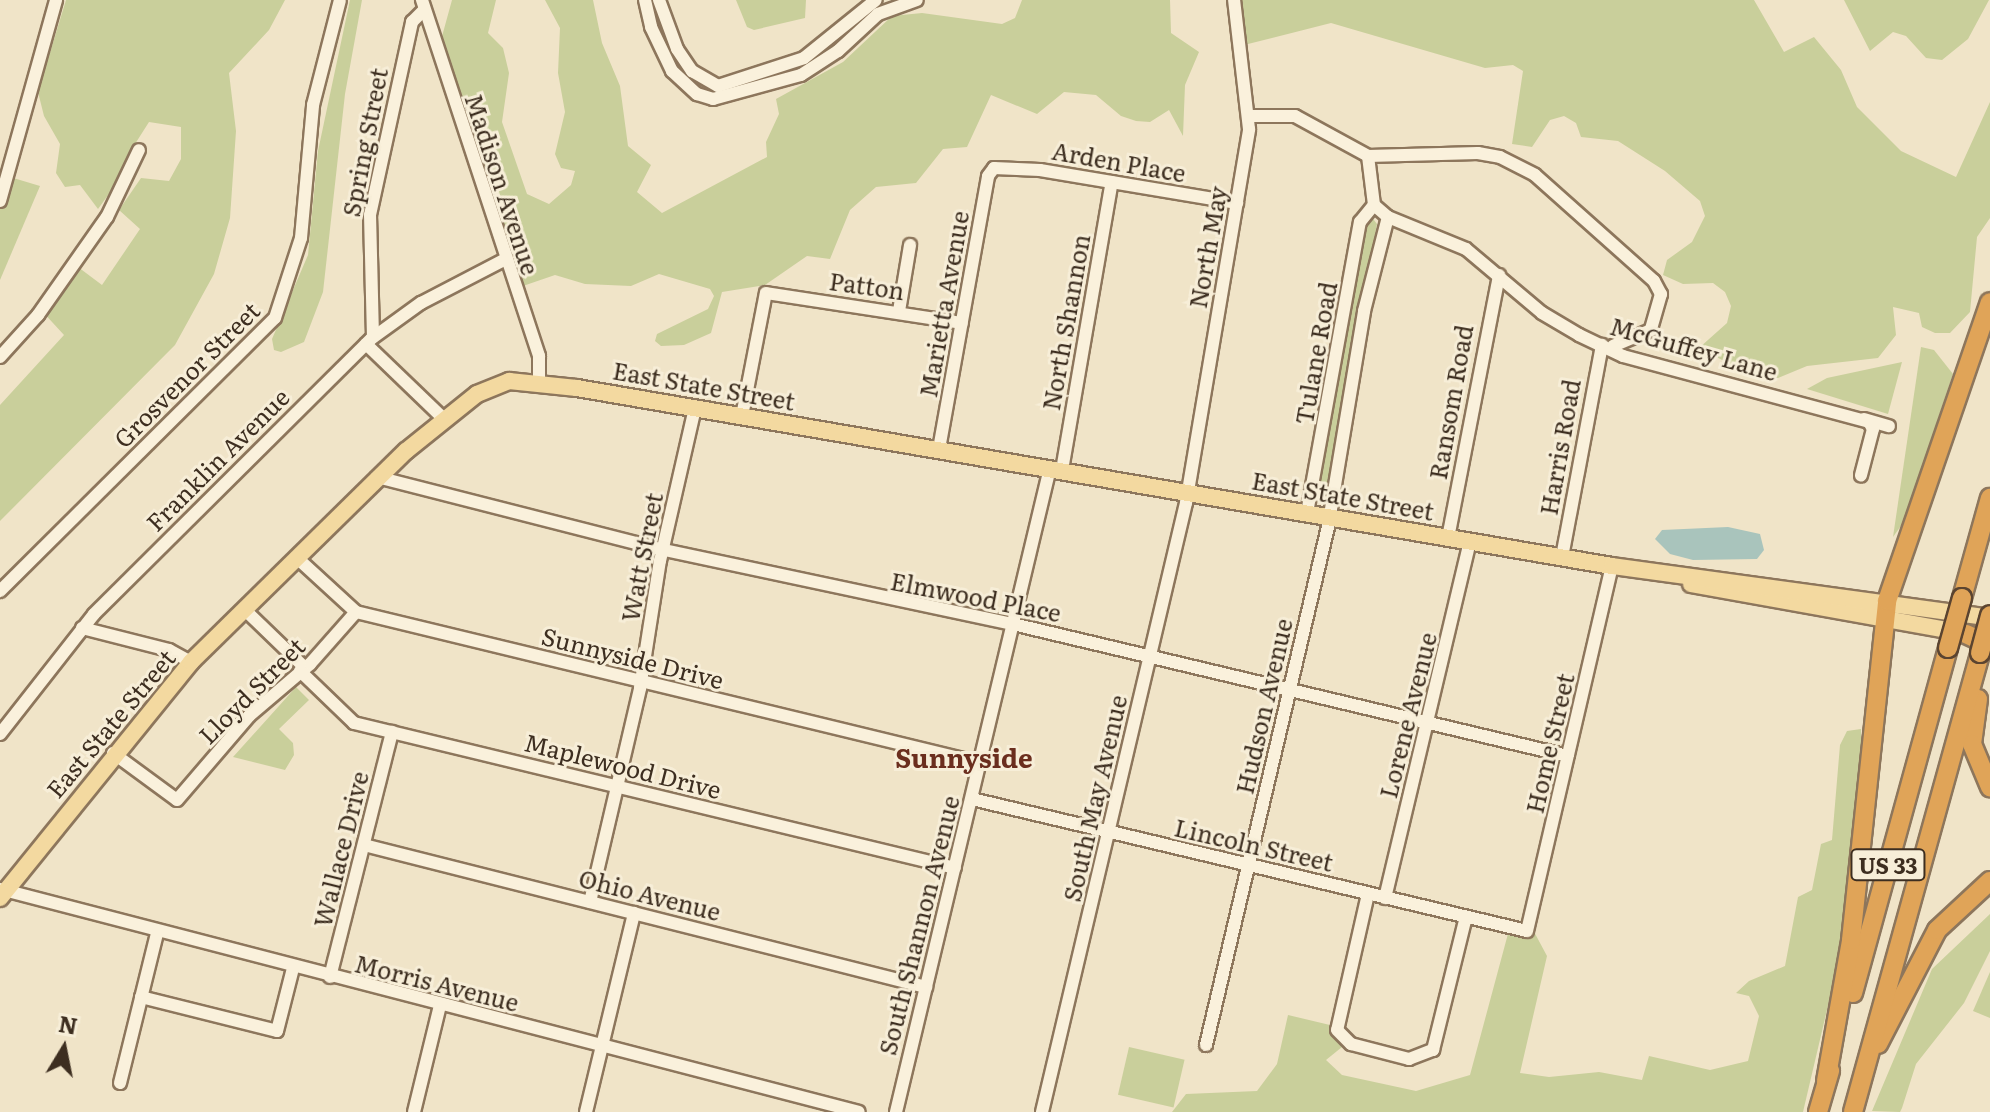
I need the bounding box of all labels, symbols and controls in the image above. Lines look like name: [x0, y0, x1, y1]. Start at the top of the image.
street label: Spring Street: [335, 65, 393, 219]
street label: Madison Avenue: [460, 90, 546, 278]
street label: Arden Place: [1050, 135, 1188, 187]
street label: North May: [1182, 184, 1232, 310]
street label: Marietta Avenue: [912, 208, 974, 400]
street label: North Shannon: [1035, 232, 1095, 412]
street label: Patton: [828, 265, 906, 305]
street label: Tulane Road: [1288, 279, 1342, 427]
street label: Grosvenor Street: [107, 295, 265, 453]
street label: McGuffey Lane: [1607, 310, 1781, 386]
street label: Ransom Road: [1422, 323, 1478, 481]
street label: East State Street: [611, 355, 797, 415]
street label: Harris Road: [1533, 377, 1585, 517]
street label: Franklin Avenue: [140, 382, 294, 536]
street label: East State Street: [1250, 465, 1436, 525]
street label: Watt Street: [614, 490, 668, 624]
street label: Elmwood Place: [888, 565, 1064, 627]
street label: Hudson Avenue: [1229, 615, 1297, 797]
street label: Sunnyside Drive: [539, 620, 727, 694]
street label: Lorene Avenue: [1373, 629, 1441, 801]
street label: Lloyd Street: [192, 631, 310, 749]
street label: East State Street: [40, 643, 180, 803]
street label: Home Street: [1519, 670, 1579, 816]
street label: South May Avenue: [1056, 692, 1132, 904]
street label: Maplewood Drive: [522, 727, 724, 803]
district label: Sunnyside: [895, 741, 1033, 773]
street label: Wallace Drive: [307, 768, 373, 930]
street label: South Shannon Avenue: [872, 792, 964, 1058]
street label: Lincoln Street: [1172, 812, 1336, 876]
road number: US 33: [1850, 847, 1926, 883]
street label: Ohio Avenue: [576, 862, 724, 926]
street label: Morris Avenue: [352, 948, 522, 1016]
text: N: [56, 1006, 80, 1042]
north arrow: [24, 1008, 104, 1088]

